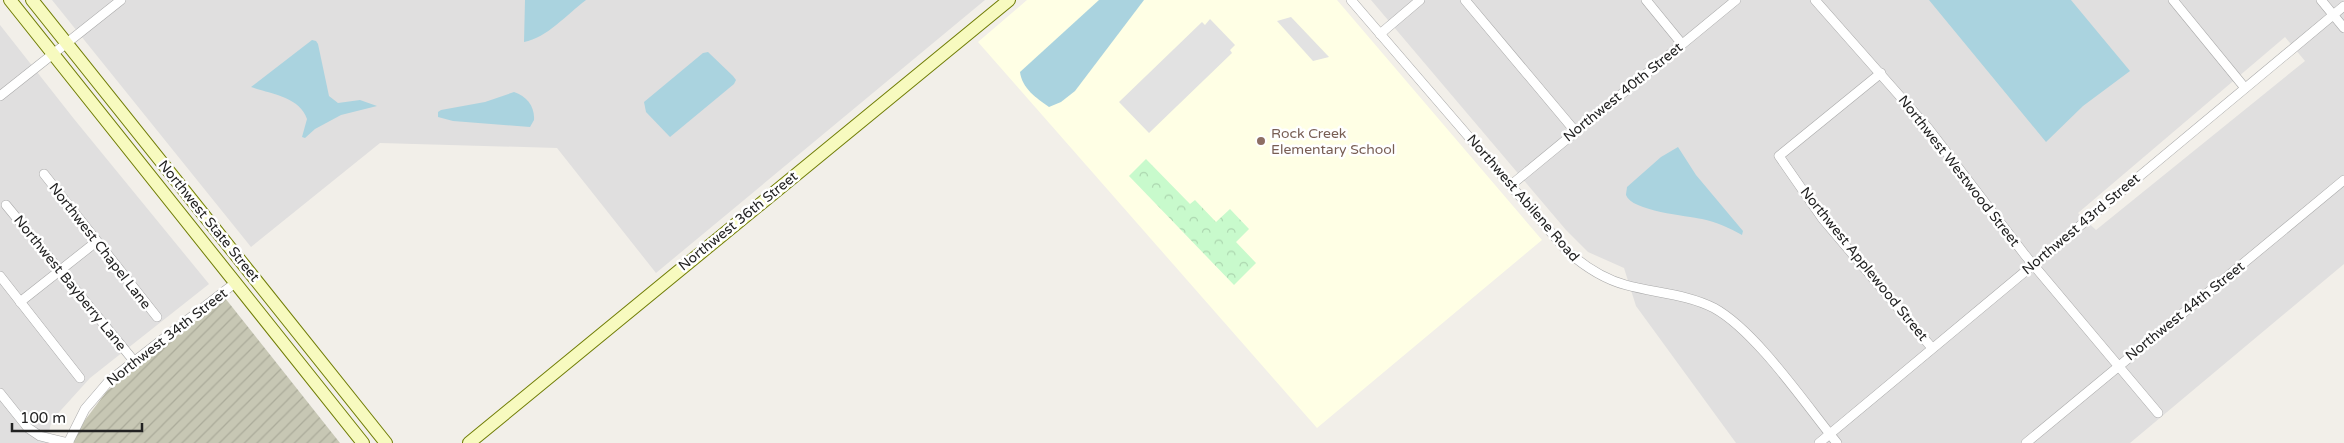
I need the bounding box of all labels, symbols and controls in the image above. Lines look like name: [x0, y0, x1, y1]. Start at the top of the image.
street label: Northwest 40th Street: [1560, 38, 1686, 145]
street label: Northwest Westwood Street: [1895, 92, 2024, 250]
place label: Rock Creek Elementary School: [1271, 125, 1395, 158]
street label: Northwest Abilene Road: [1463, 131, 1583, 265]
marker: Rock Creek Elementary School: [1255, 135, 1267, 147]
street label: Northwest State Street: [155, 157, 264, 286]
street label: Northwest 36th Street: [675, 167, 801, 274]
street label: Northwest 43rd Street: [2019, 169, 2144, 278]
street label: Northwest Chapel Lane: [45, 179, 155, 313]
street label: Northwest Applewood Street: [1797, 184, 1932, 345]
street label: Northwest Bayberry Lane: [10, 212, 130, 354]
street label: Northwest 44th Street: [2122, 257, 2248, 364]
street label: Northwest 34th Street: [103, 284, 231, 389]
scale bar: [12, 400, 142, 432]
text: 100 m: [20, 409, 66, 427]

